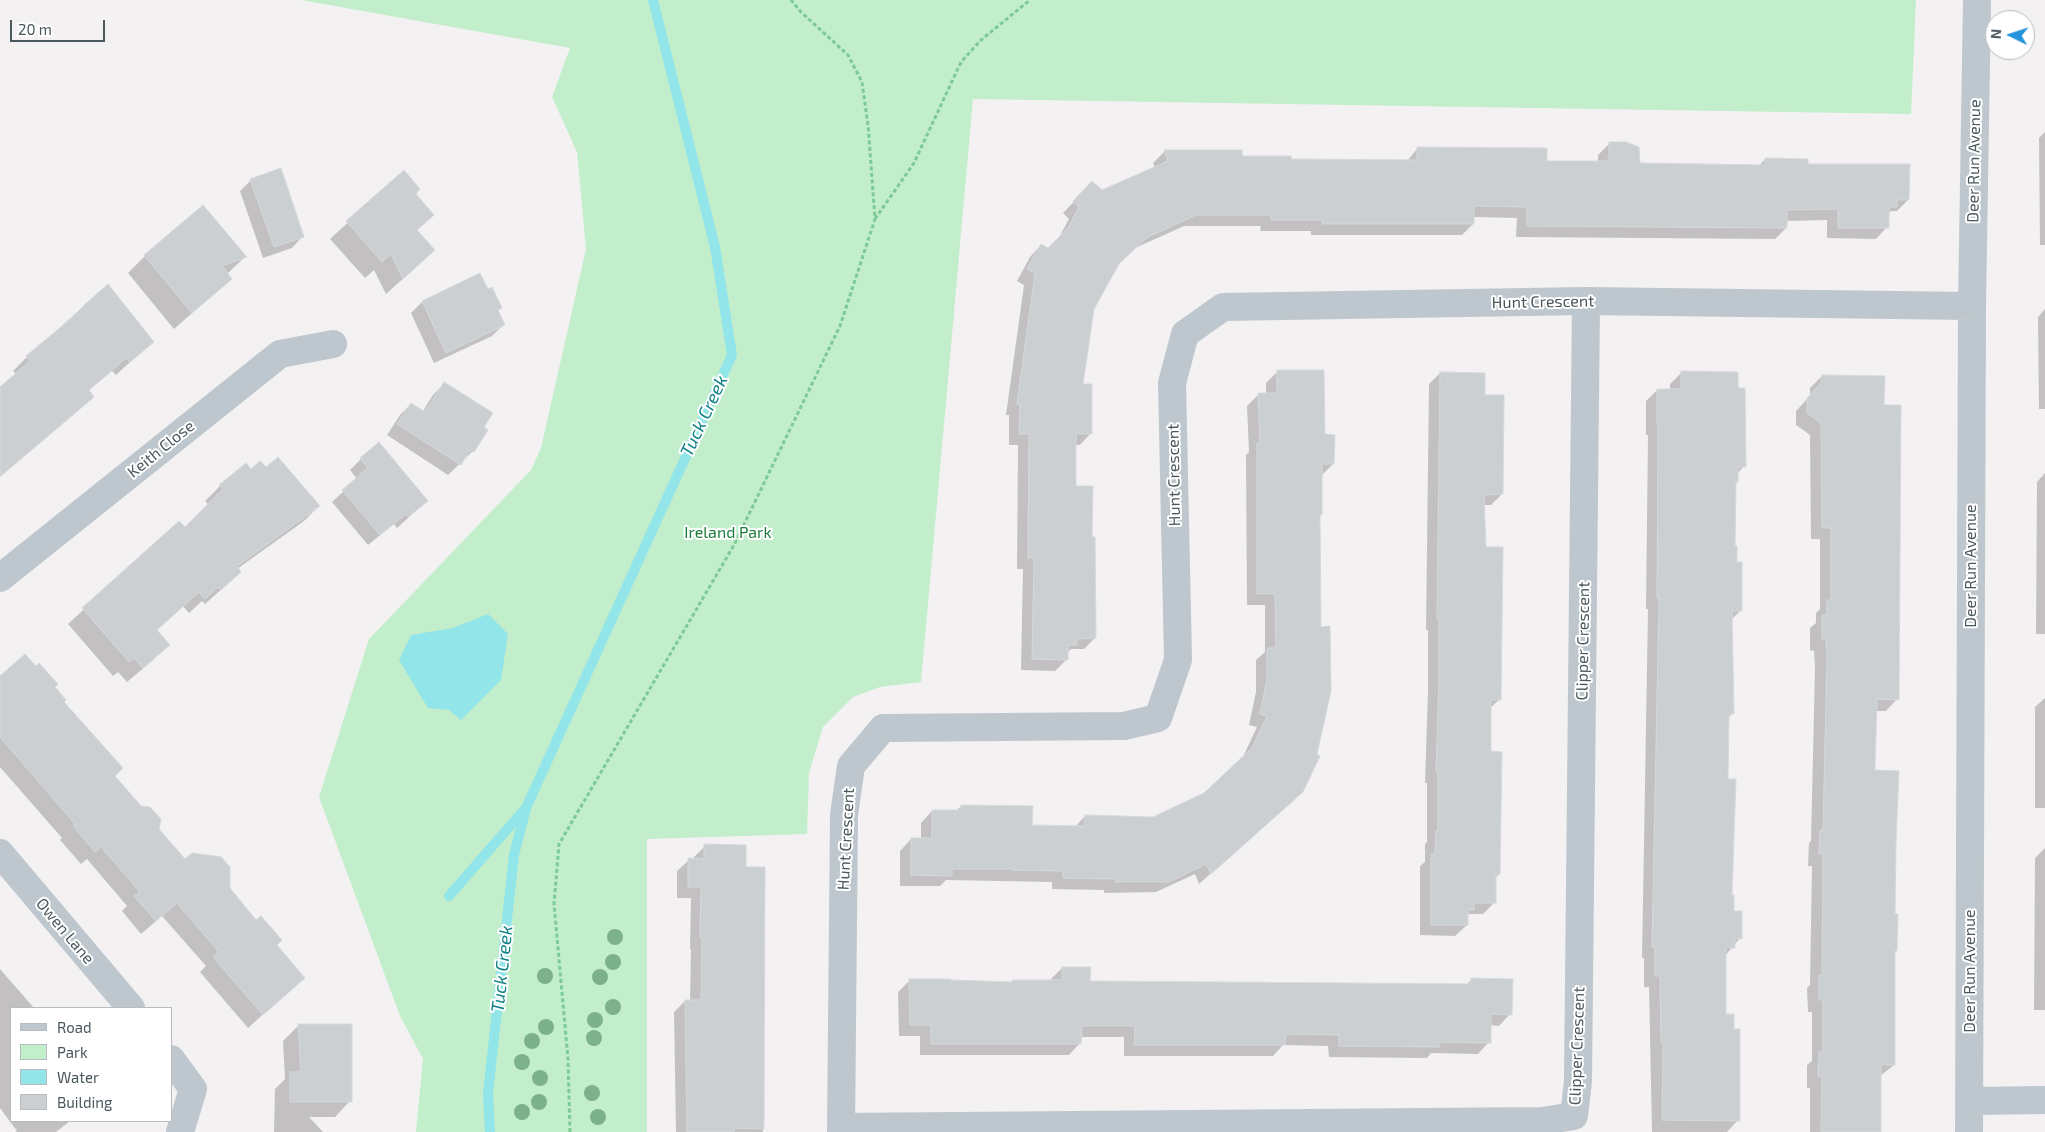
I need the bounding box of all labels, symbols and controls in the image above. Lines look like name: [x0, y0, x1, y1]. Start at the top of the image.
scale bar: [12, 10, 108, 42]
north arrow: [1985, 10, 2035, 60]
text: 20 m: [18, 20, 52, 38]
text: N: [1987, 28, 2004, 40]
street label: Deer Run Avenue: [1963, 99, 1985, 223]
street label: Hunt Crescent: [1492, 292, 1594, 312]
water label: Tuck Creek: [676, 372, 732, 460]
street label: Keith Close: [124, 416, 198, 482]
street label: Hunt Crescent: [1164, 424, 1184, 526]
street label: Deer Run Avenue: [1961, 504, 1981, 628]
park label: Ireland Park: [684, 523, 772, 543]
street label: Clipper Crescent: [1572, 581, 1594, 701]
street label: Hunt Crescent: [834, 787, 858, 891]
street label: Owen Lane: [32, 894, 98, 968]
street label: Deer Run Avenue: [1960, 909, 1980, 1033]
water label: Tuck Creek: [487, 925, 517, 1013]
street label: Clipper Crescent: [1565, 986, 1589, 1106]
legend: [10, 1007, 172, 1122]
text: Road: [57, 1018, 92, 1036]
text: Park: [57, 1043, 88, 1061]
text: Water: [57, 1068, 99, 1086]
text: Building: [57, 1093, 112, 1111]

